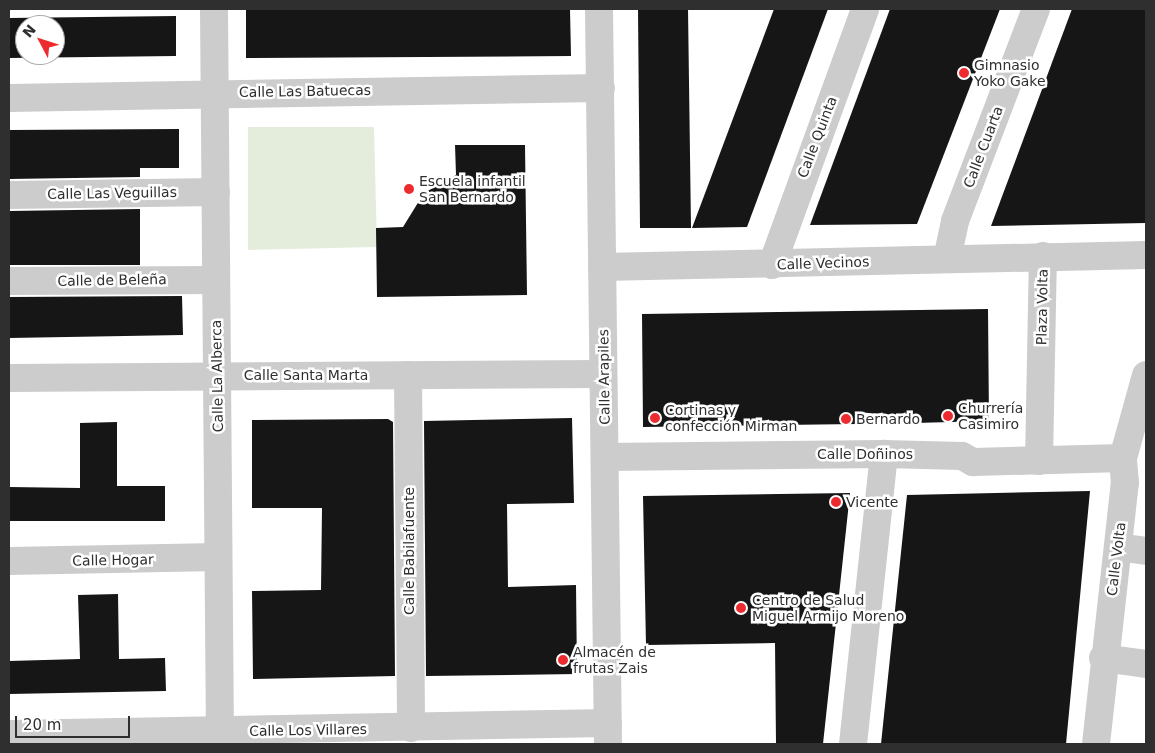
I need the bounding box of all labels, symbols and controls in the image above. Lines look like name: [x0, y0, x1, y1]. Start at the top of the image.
north arrow: [15, 15, 65, 65]
text: N: [19, 21, 39, 41]
place label: Gimnasio Yoko Gake: [974, 57, 1046, 90]
marker: Gimnasio Yoko Gake: [958, 67, 970, 79]
street label: Calle Las Batuecas: [239, 81, 371, 101]
street label: Calle Quinta: [794, 94, 840, 180]
street label: Calle Cuarta: [960, 104, 1006, 190]
place label: Escuela infantil San Bernardo: [419, 173, 526, 206]
street label: Calle Las Veguillas: [47, 183, 177, 203]
marker: Escuela infantil San Bernardo: [403, 183, 415, 195]
street label: Calle Vecinos: [776, 253, 870, 273]
street label: Plaza Volta: [1033, 269, 1051, 345]
street label: Calle de Beleña: [57, 271, 167, 289]
street label: Calle La Alberca: [208, 320, 226, 432]
street label: Calle Arapiles: [595, 329, 613, 425]
street label: Calle Santa Marta: [244, 367, 368, 383]
place label: Churrería Casimiro: [958, 400, 1023, 432]
place label: Cortinas y confección Mirman: [665, 402, 797, 434]
marker: Churrería Casimiro: [942, 410, 954, 422]
place label: Bernardo: [856, 411, 920, 427]
marker: Cortinas y confección Mirman: [649, 412, 661, 424]
marker: Bernardo: [840, 413, 852, 425]
street label: Calle Doñinos: [817, 446, 913, 462]
street label: Calle Babilafuente: [401, 487, 417, 615]
place label: Vicente: [846, 494, 898, 510]
marker: Vicente: [830, 496, 842, 508]
street label: Calle Volta: [1103, 521, 1129, 597]
street label: Calle Hogar: [72, 551, 154, 569]
place label: Centro de Salud Miguel Armijo Moreno: [752, 592, 904, 624]
marker: Centro de Salud Miguel Armijo Moreno: [734, 601, 748, 615]
place label: Almacén de frutas Zais: [573, 644, 656, 676]
marker: Almacén de frutas Zais: [557, 654, 569, 666]
scale bar: [18, 706, 132, 738]
text: 20 m: [23, 716, 61, 734]
street label: Calle Los Villares: [249, 721, 367, 739]

